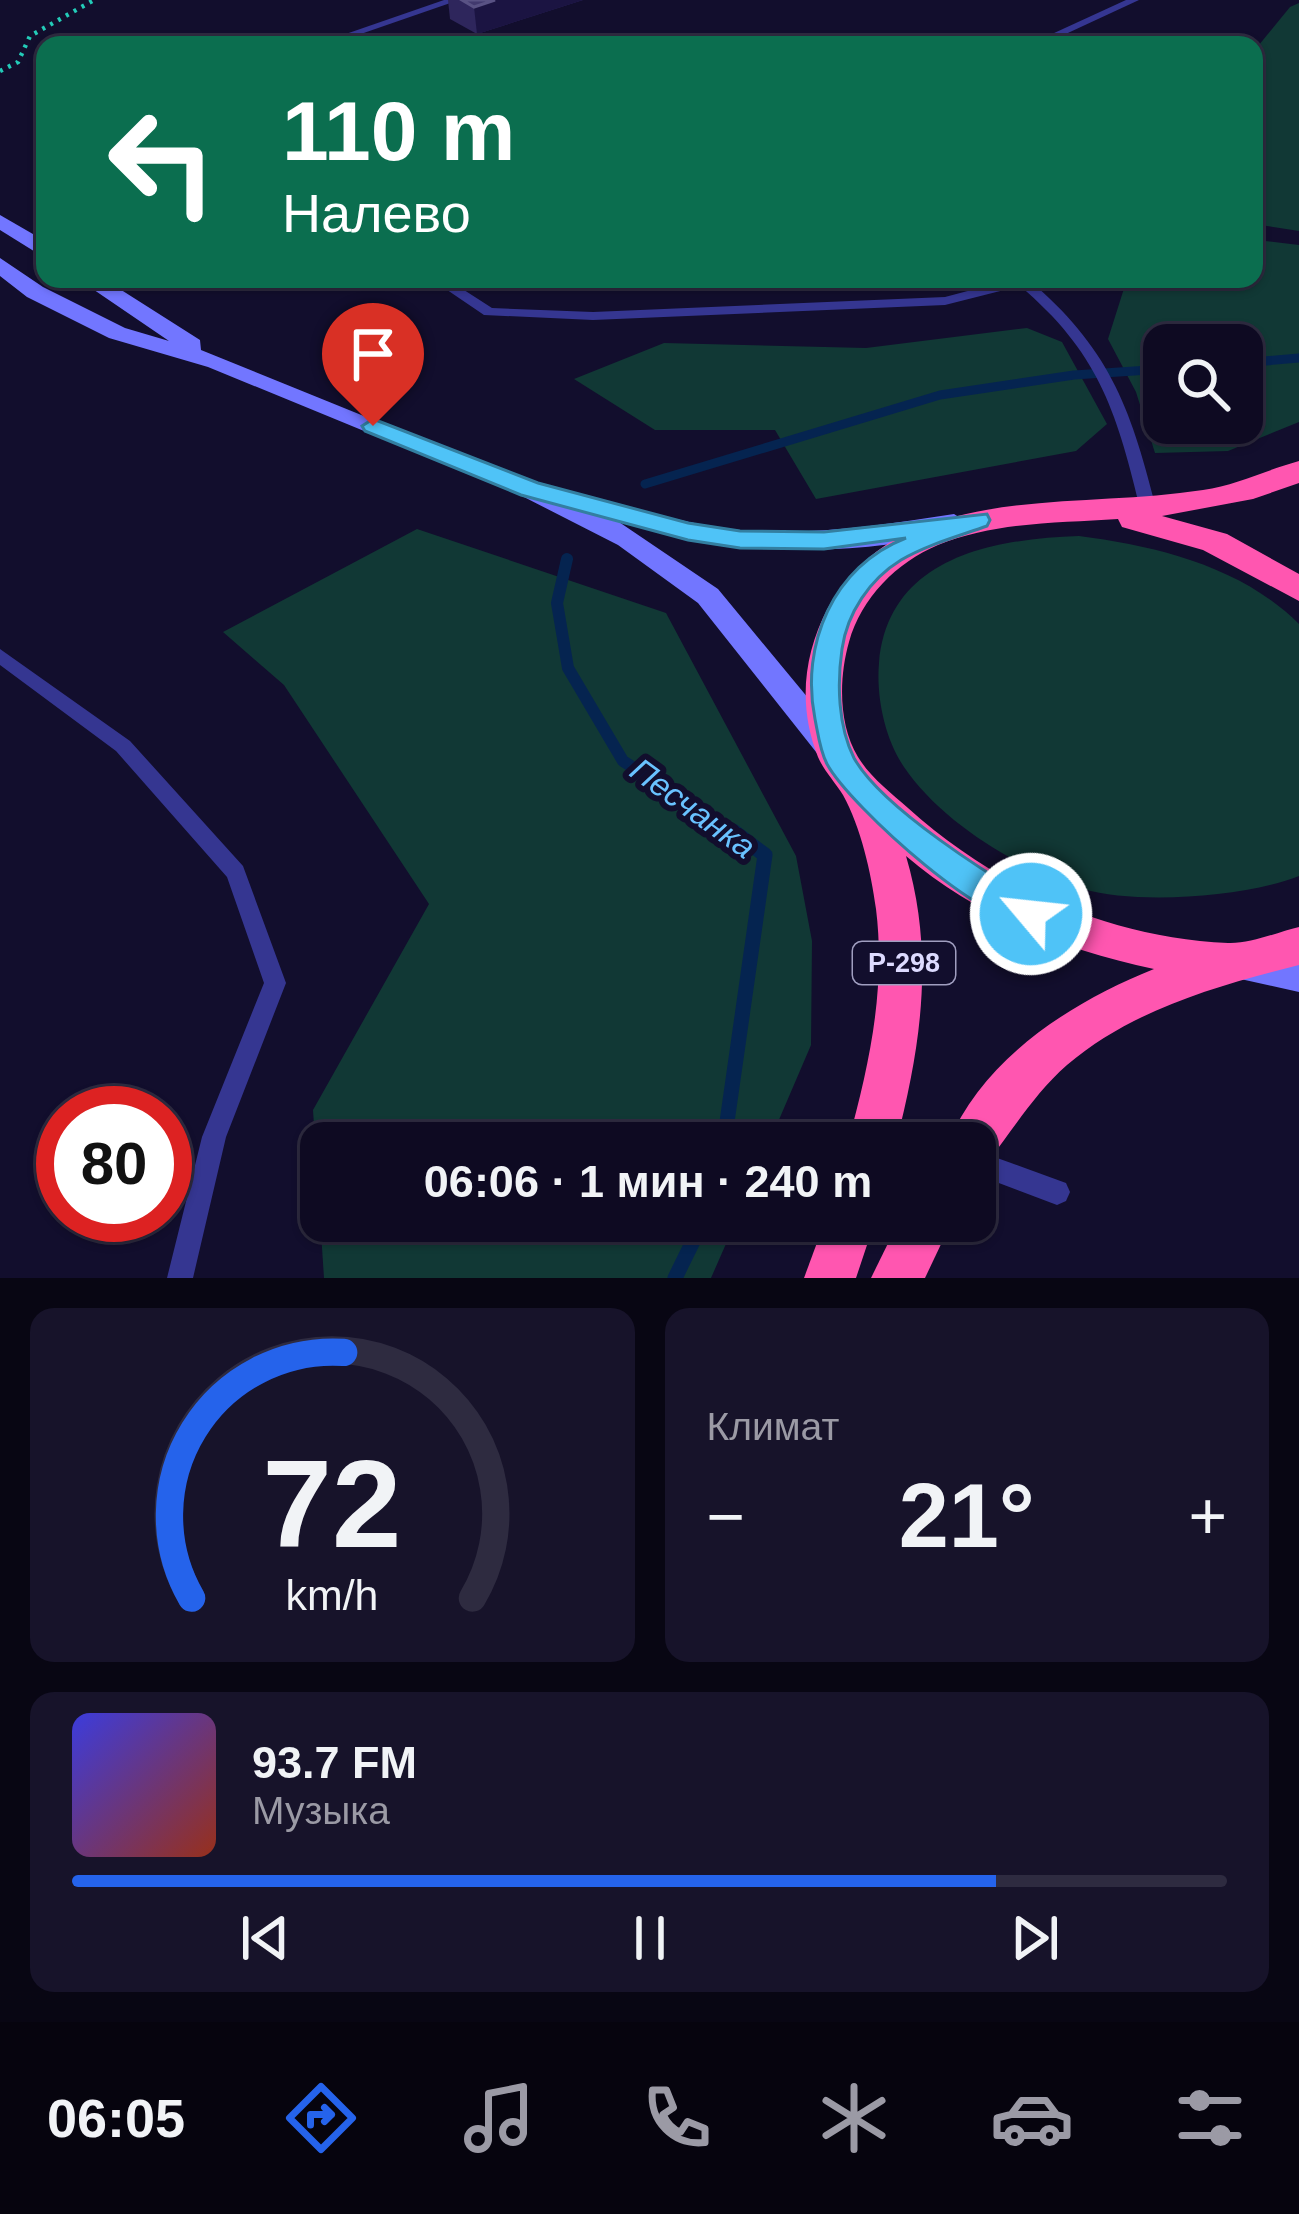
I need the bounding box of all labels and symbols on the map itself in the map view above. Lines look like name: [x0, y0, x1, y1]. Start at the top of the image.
pin: [322, 303, 424, 426]
water label: Песчанка: [624, 750, 762, 866]
position arrow: [968, 851, 1094, 977]
road number: Р-298: [853, 942, 955, 984]
speed limit sign: 80: [36, 1086, 192, 1242]

